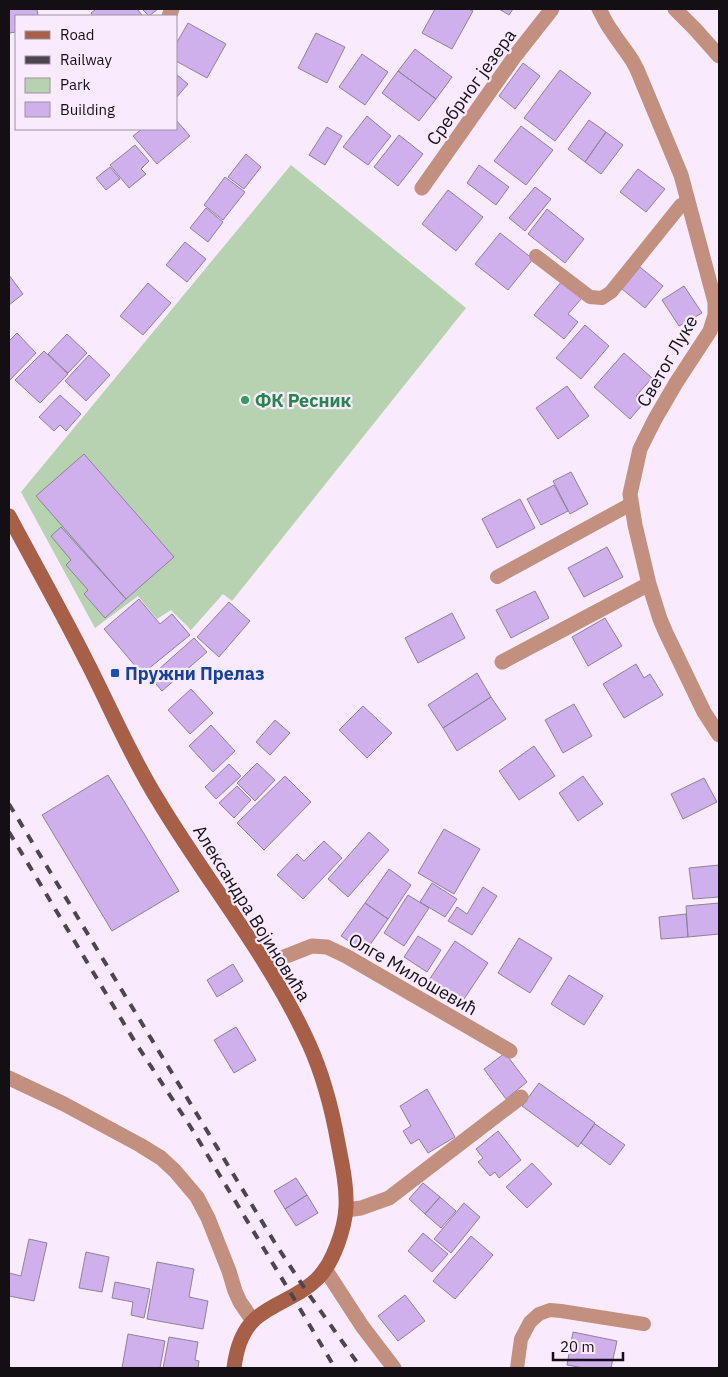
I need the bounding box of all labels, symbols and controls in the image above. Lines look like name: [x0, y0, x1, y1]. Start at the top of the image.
legend: [15, 15, 178, 130]
street label: Сребрног језера: [421, 24, 521, 150]
text: Road: [60, 25, 95, 44]
text: Railway: [60, 50, 113, 69]
text: Park: [60, 75, 90, 94]
text: Building: [60, 100, 115, 119]
street label: Светог Луке: [632, 311, 703, 411]
place label: ФК Ресник: [255, 389, 351, 412]
marker: ФК Ресник: [239, 394, 251, 406]
place label: Пружни Прелаз: [125, 662, 265, 685]
marker: Пружни Прелаз: [109, 667, 121, 679]
street label: Александра Војиновића: [188, 820, 316, 1006]
street label: Олге Милошевић: [345, 928, 481, 1020]
scale bar: [553, 1330, 623, 1362]
text: 20 m: [560, 1337, 595, 1356]

